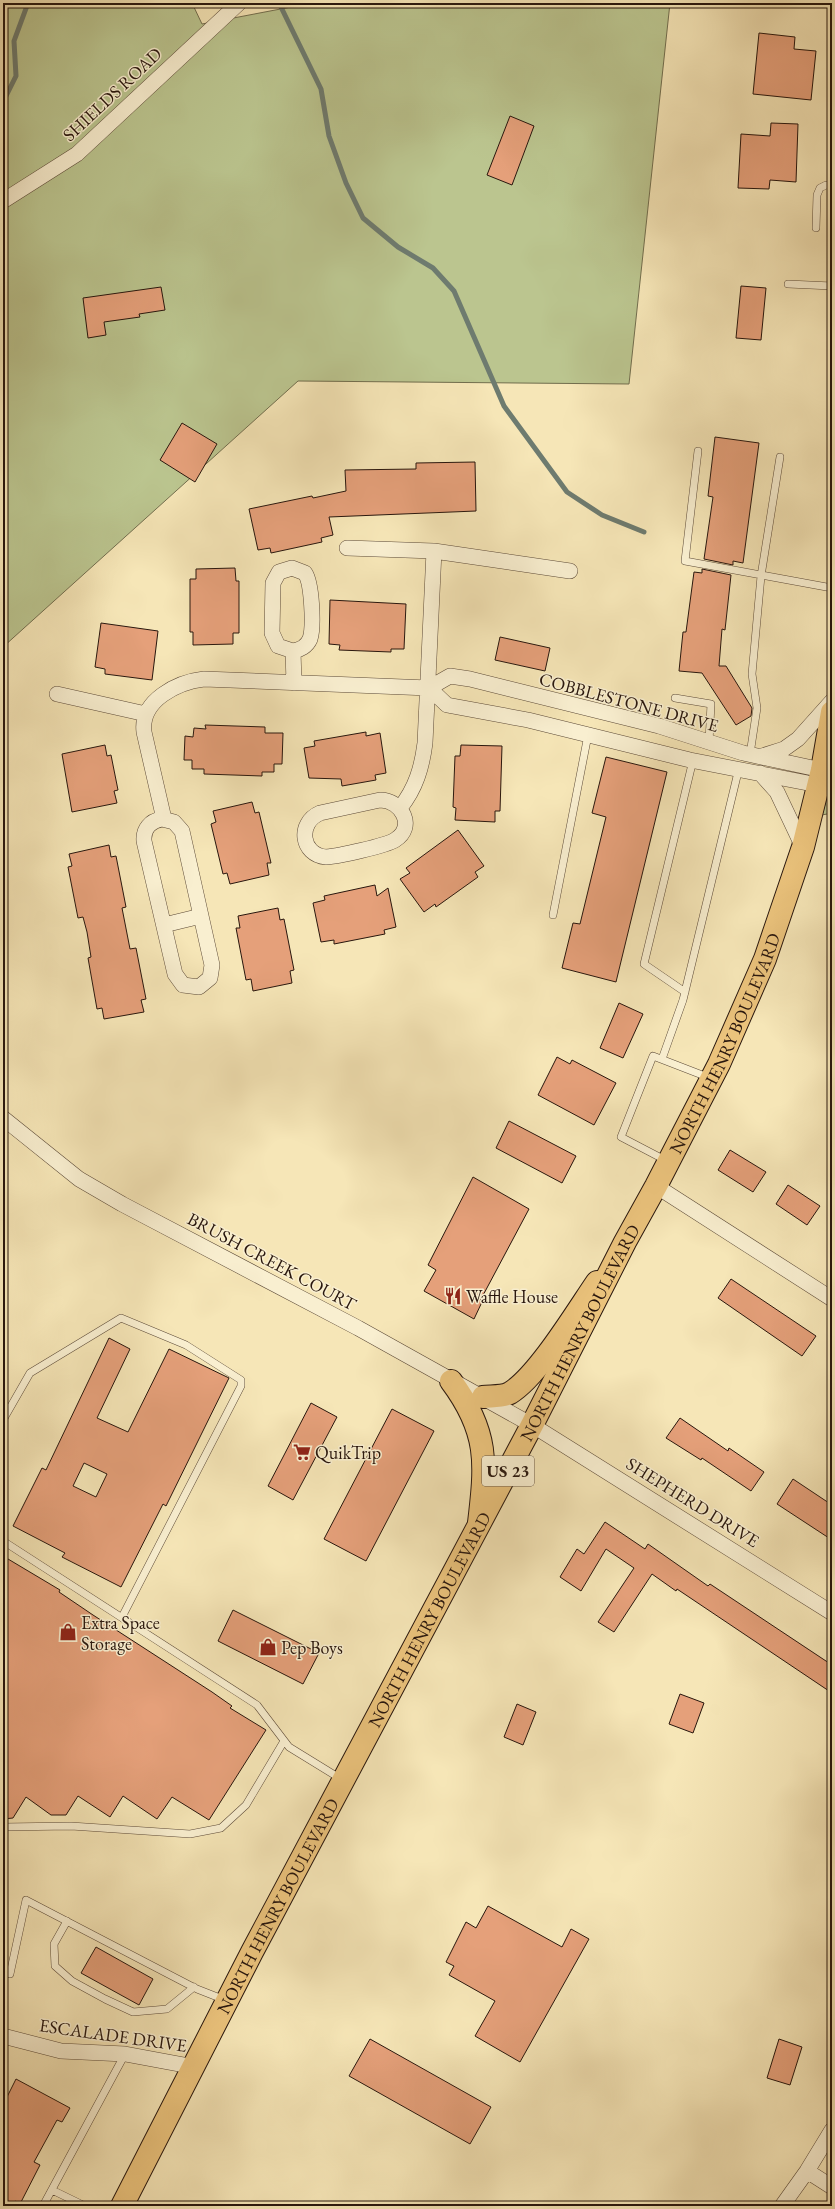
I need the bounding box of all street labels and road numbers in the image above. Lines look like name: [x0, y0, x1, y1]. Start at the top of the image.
street label: SHIELDS ROAD: [58, 42, 166, 146]
street label: COBBLESTONE DRIVE: [537, 667, 721, 737]
street label: NORTH HENRY BOULEVARD: [663, 930, 785, 1157]
street label: BRUSH CREEK COURT: [184, 1207, 361, 1316]
street label: NORTH HENRY BOULEVARD: [514, 1220, 644, 1445]
street label: SHEPHERD DRIVE: [622, 1452, 764, 1552]
road number: US 23: [482, 1456, 534, 1486]
street label: NORTH HENRY BOULEVARD: [362, 1508, 495, 1731]
street label: NORTH HENRY BOULEVARD: [211, 1794, 343, 2017]
street label: ESCALADE DRIVE: [38, 2013, 188, 2057]

